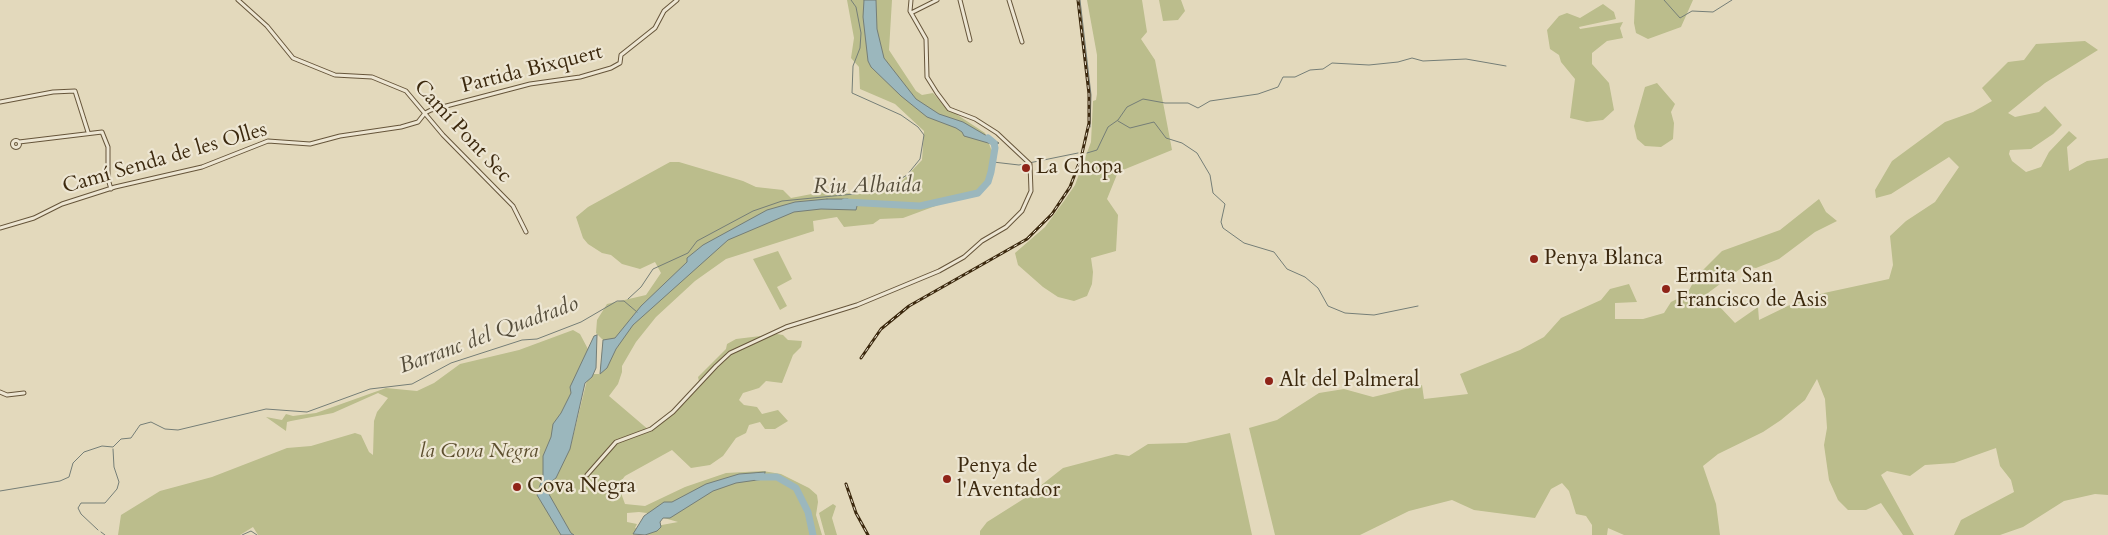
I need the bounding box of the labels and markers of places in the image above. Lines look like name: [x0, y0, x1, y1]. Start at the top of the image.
place label: La Chopa: [1036, 155, 1123, 181]
marker: La Chopa: [1020, 162, 1032, 174]
place label: Penya Blanca: [1544, 246, 1663, 272]
marker: Penya Blanca: [1528, 253, 1540, 265]
place label: Ermita San Francisco de Asis: [1676, 264, 1827, 314]
marker: Ermita San Francisco de Asis: [1660, 283, 1672, 295]
place label: Alt del Palmeral: [1279, 368, 1419, 394]
marker: Alt del Palmeral: [1263, 375, 1275, 387]
place label: Penya de l'Aventador: [957, 454, 1060, 504]
marker: Penya de l'Aventador: [941, 473, 953, 485]
place label: Cova Negra: [527, 474, 636, 500]
marker: Cova Negra: [511, 481, 523, 493]

